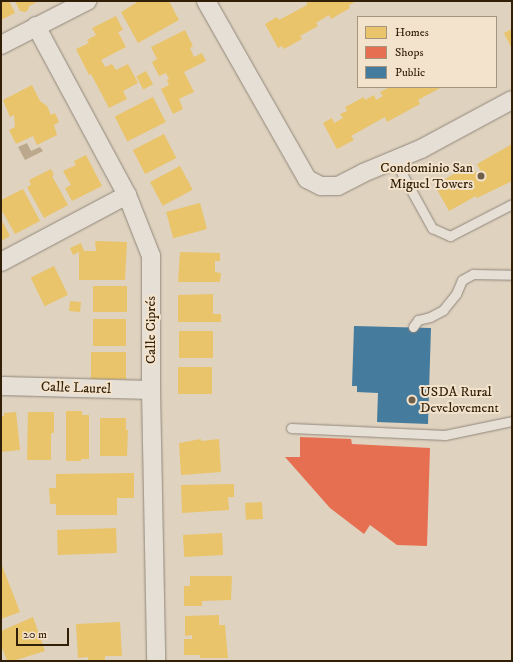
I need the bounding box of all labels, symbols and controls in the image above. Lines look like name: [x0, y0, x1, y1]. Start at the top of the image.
legend: [357, 16, 497, 88]
text: Homes: [395, 25, 429, 40]
text: Shops: [395, 45, 423, 60]
text: Public: [395, 65, 425, 80]
place label: Condominio San Miguel Towers: [380, 160, 473, 192]
marker: Condominio San Miguel Towers: [476, 171, 486, 181]
street label: Calle Ciprés: [143, 296, 159, 364]
street label: Calle Laurel: [41, 378, 111, 398]
place label: USDA Rural Develovement: [420, 384, 499, 416]
marker: USDA Rural Develovement: [407, 395, 417, 405]
scale bar: [18, 620, 71, 646]
text: 20 m: [23, 627, 47, 642]

